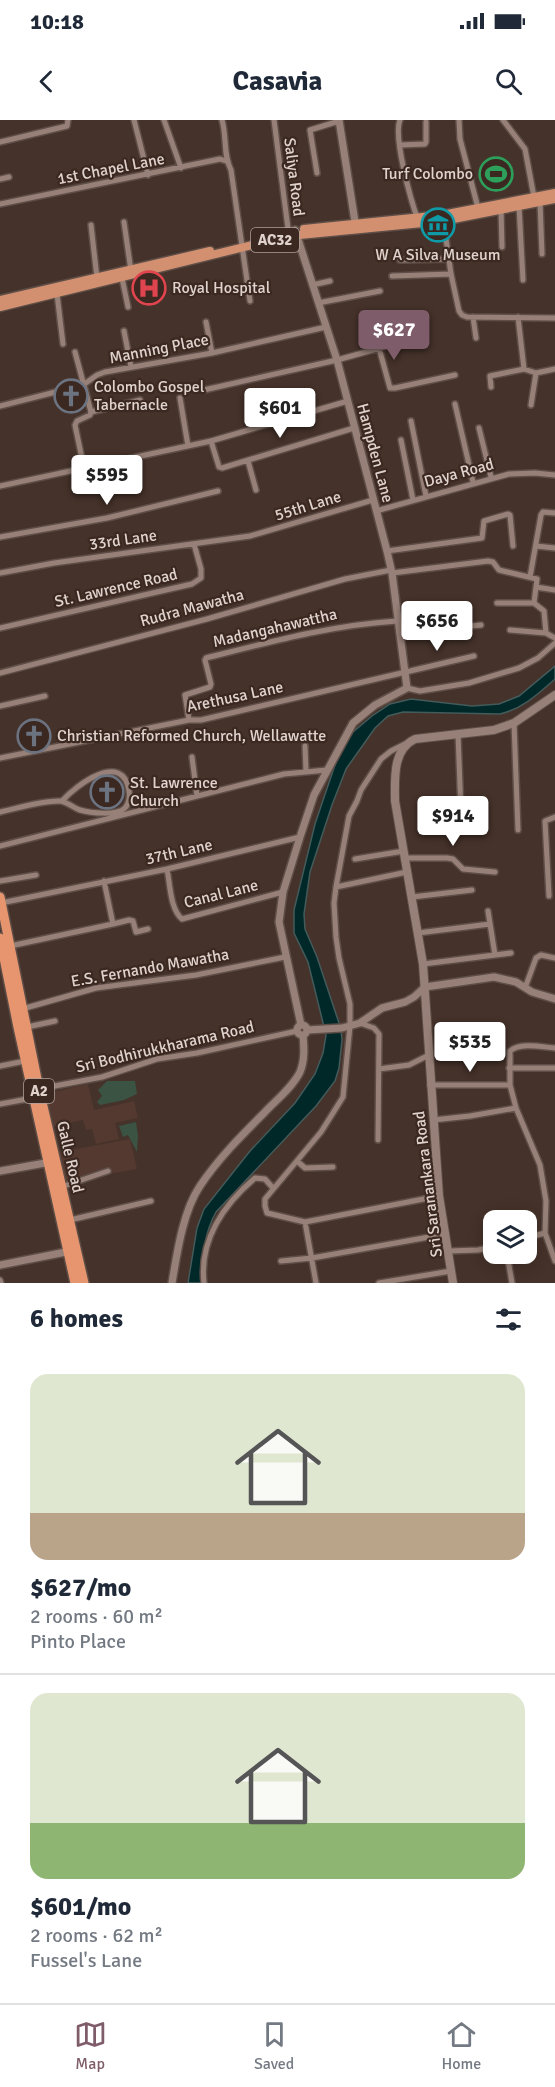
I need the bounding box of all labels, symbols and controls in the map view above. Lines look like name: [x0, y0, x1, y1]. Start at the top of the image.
text: 10:18: [30, 8, 84, 35]
icon: back: [30, 65, 63, 98]
text: Casavia: [233, 65, 322, 98]
icon: search: [492, 65, 525, 98]
street label: Saliya Road: [279, 137, 309, 217]
street label: 1st Chapel Lane: [56, 149, 166, 189]
sports icon: Turf Colombo: [478, 156, 514, 192]
place label: Turf Colombo: [382, 164, 473, 184]
museum icon: W A Silva Museum: [420, 207, 456, 243]
road number: AC32: [251, 228, 299, 252]
place label: W A Silva Museum: [375, 245, 501, 265]
hospital icon: Royal Hospital: [131, 270, 167, 306]
place label: Royal Hospital: [172, 278, 271, 298]
pin: $627: [358, 310, 430, 361]
text: $627: [372, 317, 416, 342]
street label: Manning Place: [108, 330, 210, 368]
place label: Colombo Gospel Tabernacle: [94, 377, 205, 415]
church icon: Colombo Gospel Tabernacle: [53, 378, 89, 414]
pin: $601: [244, 388, 316, 439]
text: $601: [258, 395, 302, 420]
street label: Hampden Lane: [352, 401, 398, 505]
street label: Daya Road: [422, 454, 496, 492]
pin: $595: [71, 455, 143, 506]
text: $595: [85, 462, 129, 487]
street label: 55th Lane: [272, 486, 344, 526]
street label: 33rd Lane: [88, 525, 158, 555]
street label: St. Lawrence Road: [53, 564, 179, 612]
street label: Rudra Mawatha: [138, 585, 246, 631]
pin: $656: [401, 601, 473, 652]
street label: Madangahawattha: [211, 604, 339, 652]
text: $656: [415, 608, 459, 633]
street label: Arethusa Lane: [185, 677, 285, 717]
church icon: Christian Reformed Church, Wellawatte: [16, 718, 52, 754]
place label: Christian Reformed Church, Wellawatte: [57, 726, 326, 746]
place label: St. Lawrence Church: [130, 773, 218, 811]
church icon: St. Lawrence Church: [89, 774, 125, 810]
pin: $914: [417, 796, 489, 847]
text: $914: [431, 803, 475, 828]
street label: 37th Lane: [144, 835, 214, 869]
street label: Canal Lane: [182, 875, 260, 913]
street label: E.S. Fernando Mawatha: [69, 944, 231, 992]
street label: Sri Bodhirukkharama Road: [74, 1017, 256, 1077]
pin: $535: [434, 1022, 506, 1073]
text: $535: [448, 1029, 492, 1054]
road number: A2: [24, 1079, 54, 1103]
street label: Sri Saranankara Road: [409, 1110, 447, 1258]
street label: Galle Road: [52, 1119, 88, 1195]
map controls: [483, 1210, 537, 1264]
button: layers: [483, 1210, 537, 1264]
text: 6 homes: [30, 1303, 123, 1335]
icon: filters: [492, 1303, 525, 1336]
icon: home: [224, 1413, 332, 1521]
text: $627/mo: [30, 1572, 131, 1604]
text: 2 rooms · 60 m²: [30, 1604, 163, 1629]
text: Pinto Place: [30, 1629, 126, 1654]
icon: home: [224, 1732, 332, 1840]
text: $601/mo: [30, 1891, 131, 1923]
text: 2 rooms · 62 m²: [30, 1923, 163, 1948]
text: Fussel's Lane: [30, 1948, 142, 1973]
tab: Map: [74, 2018, 107, 2074]
tab: Saved: [254, 2018, 294, 2074]
tab: Home: [441, 2018, 481, 2074]

